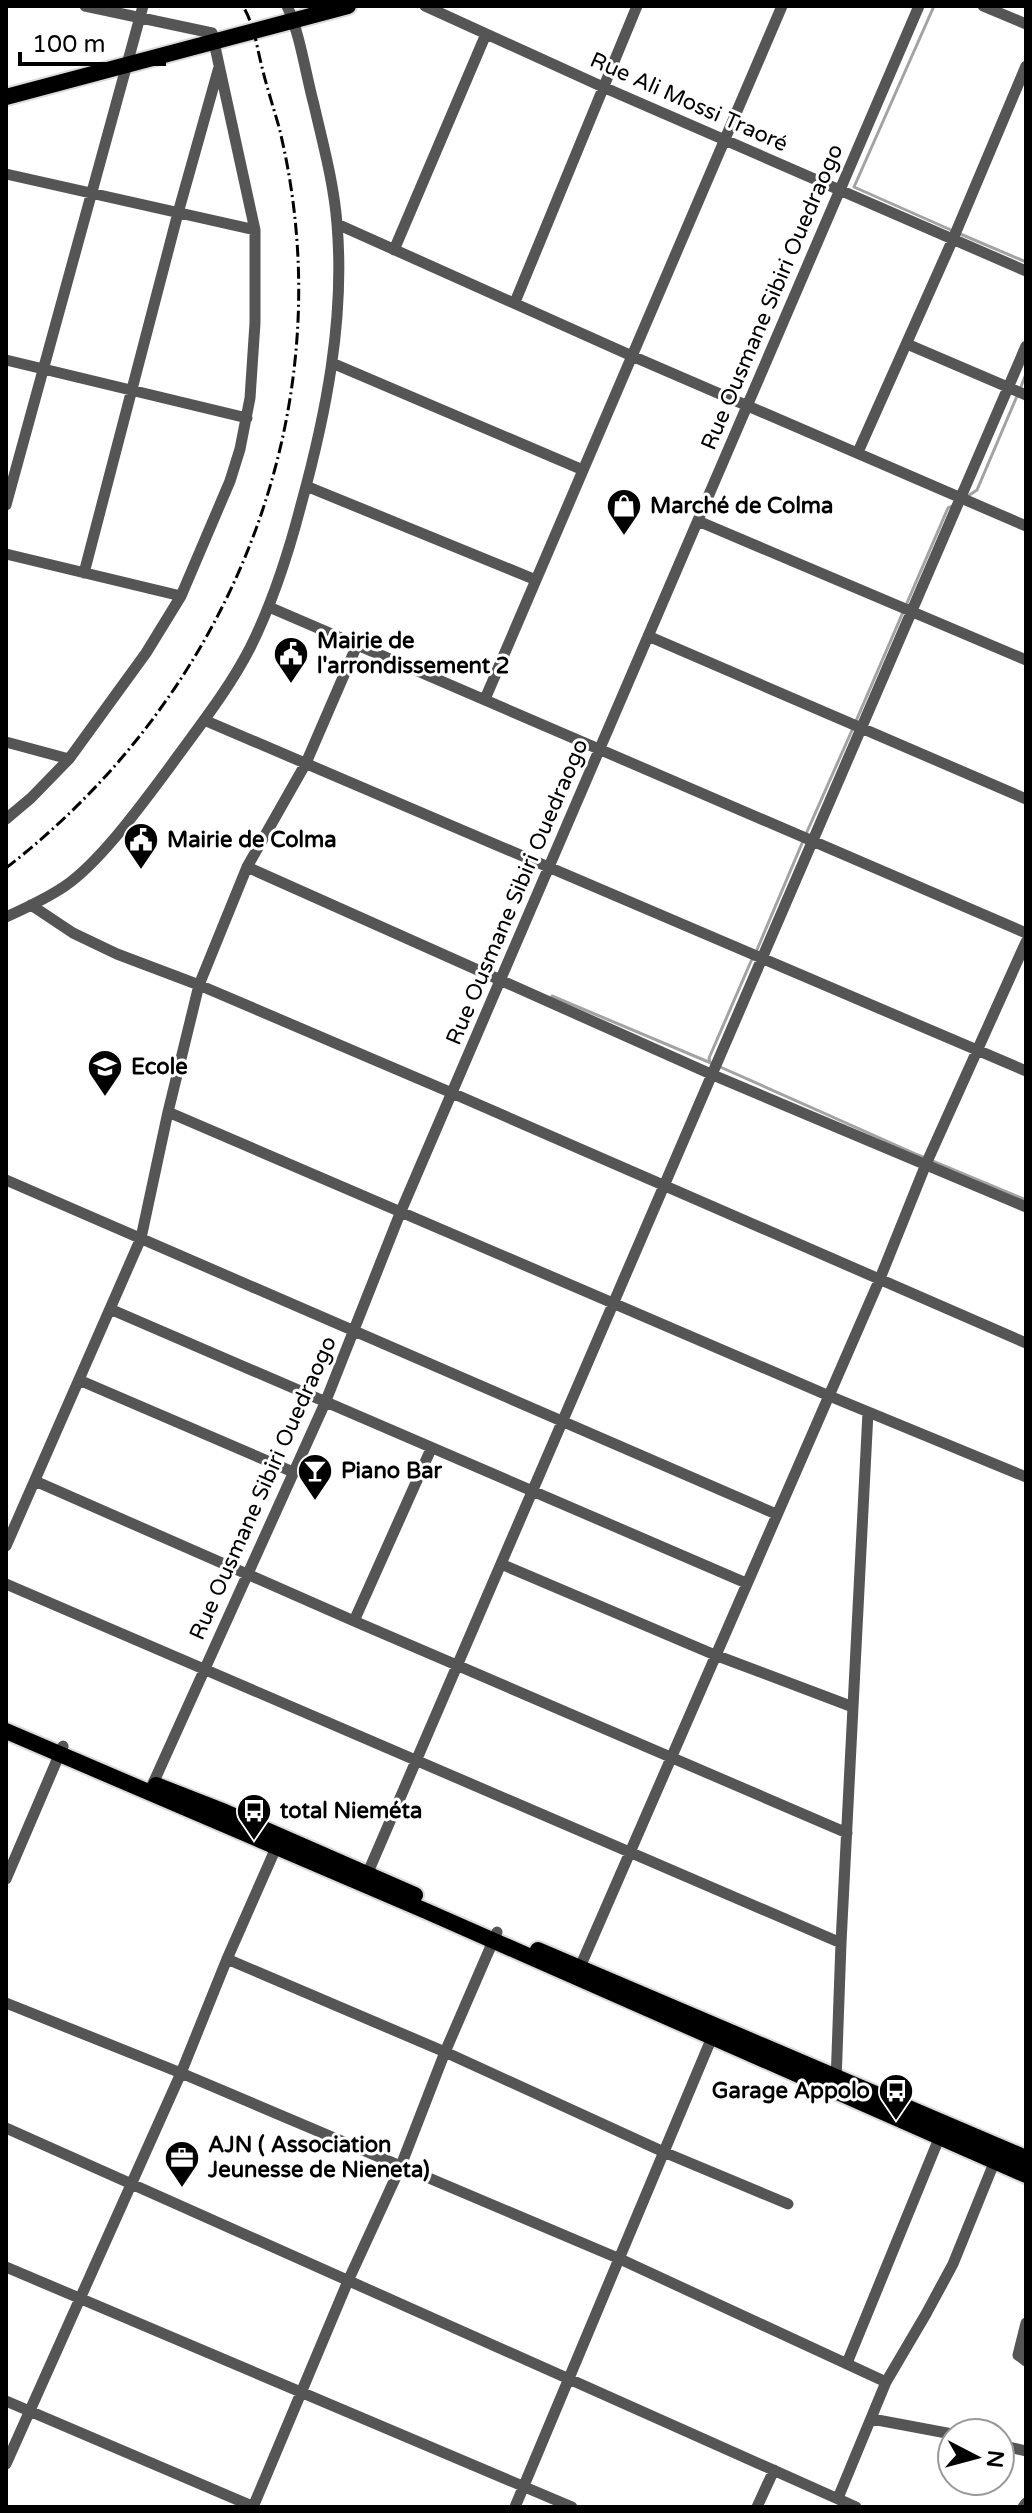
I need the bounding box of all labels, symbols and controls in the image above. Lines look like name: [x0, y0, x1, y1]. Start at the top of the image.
scale bar: [20, 16, 164, 66]
text: 100 m: [32, 30, 106, 59]
street label: Rue Ali Mossi Traoré: [586, 47, 792, 157]
street label: Rue Ousmane Sibiri Ouedraogo: [696, 140, 848, 454]
shop icon: Marché de Colma: [605, 487, 643, 537]
place label: Marché de Colma: [650, 493, 833, 519]
place label: Mairie de l'arrondissement 2: [317, 628, 510, 679]
public building icon: Mairie de l'arrondissement 2: [272, 635, 310, 685]
street label: Rue Ousmane Sibiri Ouedraogo: [441, 735, 593, 1049]
public building icon: Mairie de Colma: [122, 821, 160, 871]
place label: Mairie de Colma: [167, 827, 337, 853]
school or university icon: Ecole: [86, 1048, 124, 1098]
place label: Ecole: [131, 1054, 188, 1080]
street label: Rue Ousmane Sibiri Ouedraogo: [184, 1332, 342, 1644]
bar icon: Piano Bar: [296, 1452, 334, 1502]
place label: Piano Bar: [341, 1458, 443, 1484]
bus stop icon: total Nieméta: [235, 1792, 273, 1842]
place label: total Nieméta: [280, 1798, 422, 1824]
bus stop icon: Garage Appolo: [877, 2072, 915, 2122]
place label: Garage Appolo: [712, 2078, 870, 2104]
place label: AJN ( Association Jeunesse de Nieneta): [207, 2132, 430, 2183]
office icon: AJN ( Association Jeunesse de Nieneta): [163, 2139, 201, 2189]
north arrow: [936, 2417, 1016, 2497]
text: N: [981, 2449, 1009, 2469]

